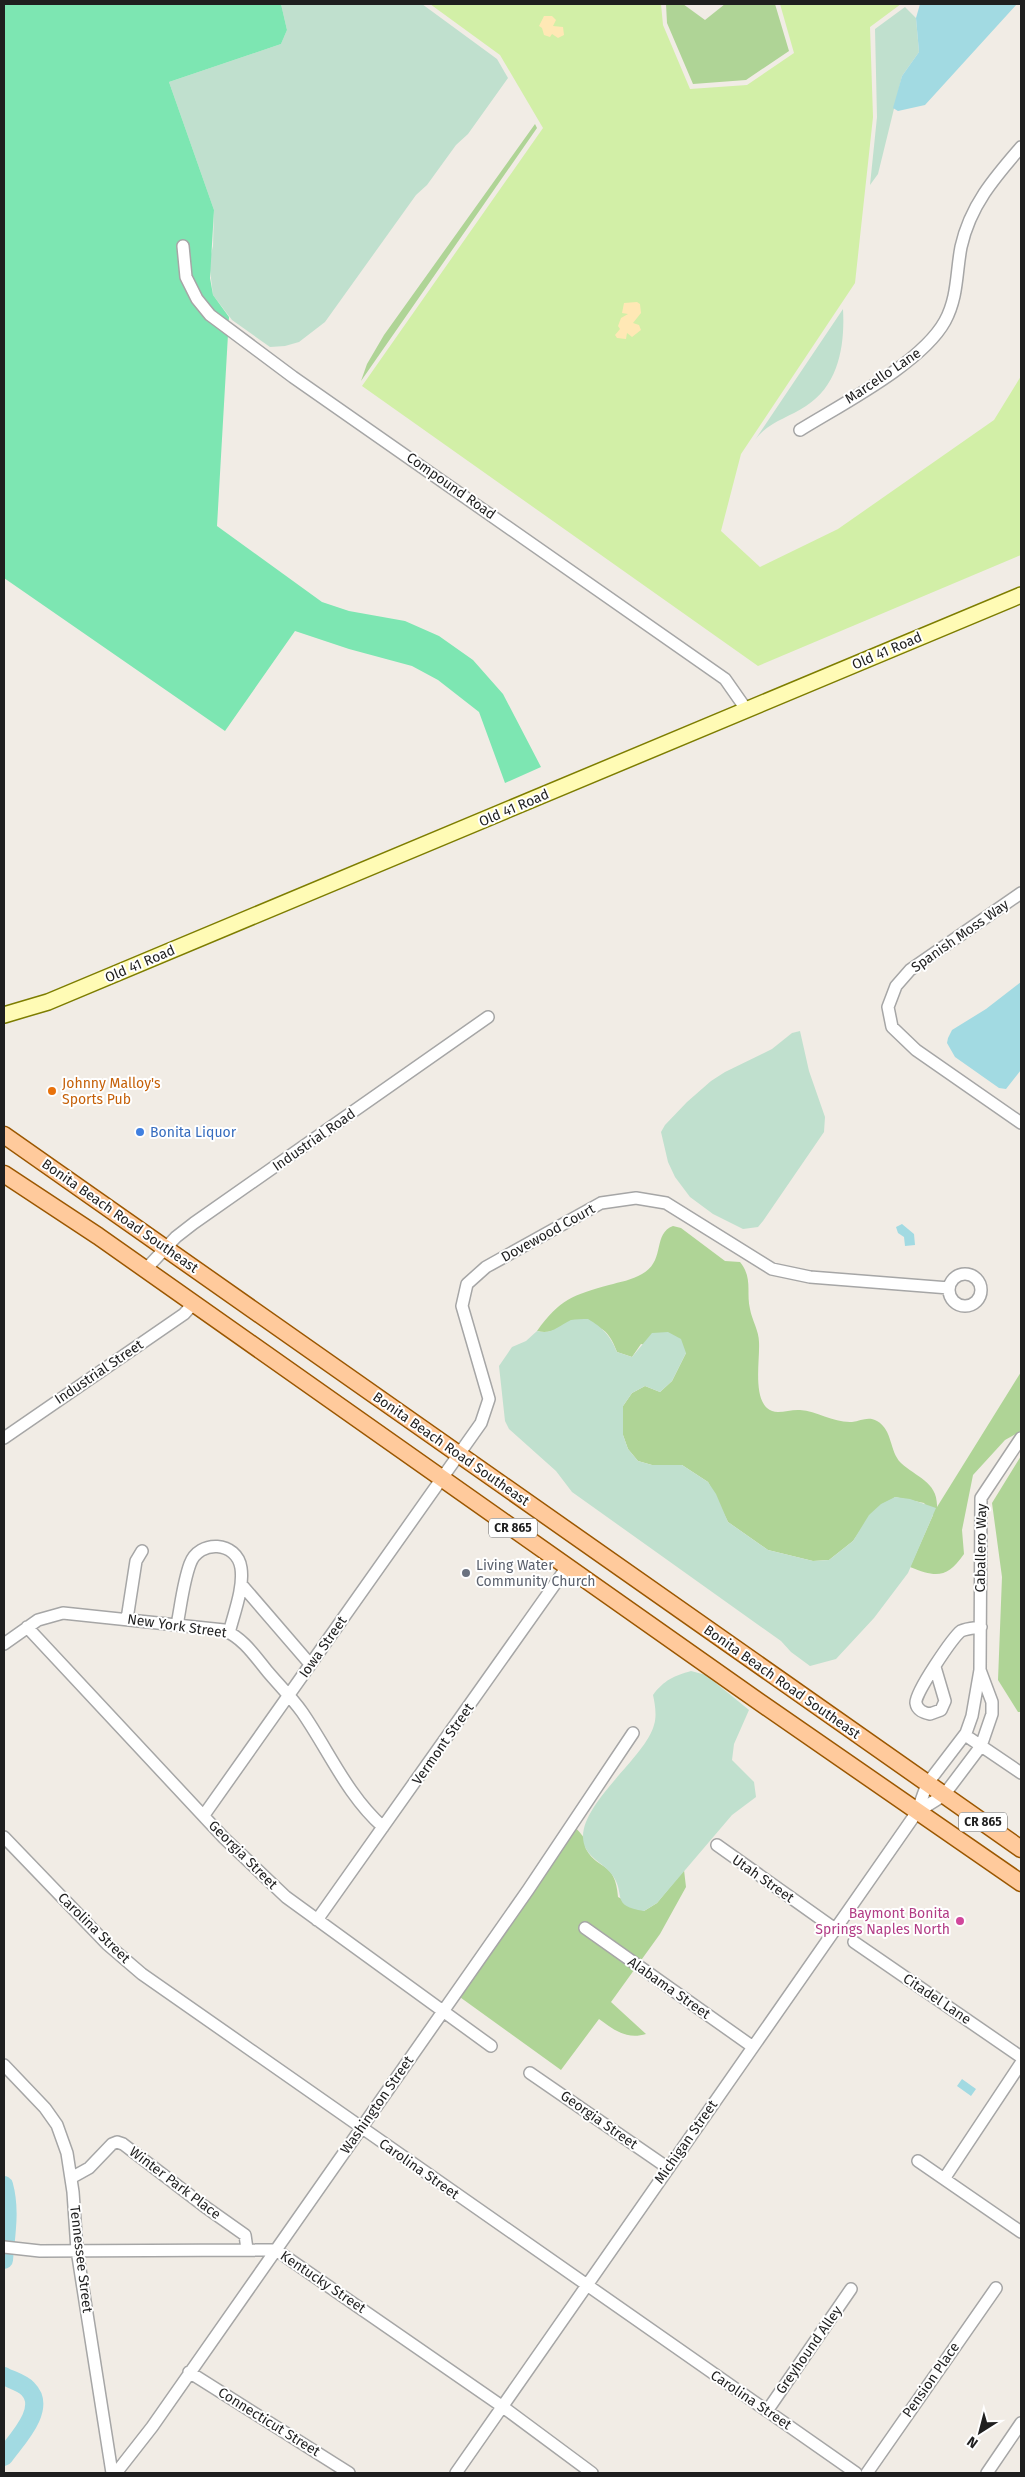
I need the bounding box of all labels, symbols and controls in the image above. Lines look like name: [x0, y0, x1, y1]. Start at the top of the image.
street label: Marcello Lane: [842, 344, 924, 408]
street label: Compound Road: [403, 449, 499, 523]
street label: Old 41 Road: [849, 629, 925, 673]
street label: Old 41 Road: [476, 786, 552, 830]
street label: Spanish Moss Way: [908, 896, 1012, 976]
street label: Old 41 Road: [102, 942, 178, 986]
place label: Johnny Malloy's Sports Pub: [62, 1075, 161, 1108]
marker: Johnny Malloy's Sports Pub: [46, 1085, 58, 1097]
street label: Industrial Road: [269, 1105, 359, 1175]
place label: Bonita Liquor: [150, 1124, 237, 1141]
marker: Bonita Liquor: [134, 1126, 146, 1138]
street label: Bonita Beach Road Southeast: [38, 1155, 202, 1277]
street label: Dovewood Court: [498, 1200, 599, 1266]
street label: Industrial Street: [52, 1336, 147, 1408]
street label: Bonita Beach Road Southeast: [369, 1388, 533, 1510]
street label: Caballero Way: [972, 1503, 990, 1593]
road number: CR 865: [489, 1519, 537, 1538]
place label: Living Water Community Church: [476, 1557, 596, 1590]
marker: Living Water Community Church: [460, 1567, 472, 1579]
street label: New York Street: [126, 1611, 229, 1642]
street label: Iowa Street: [296, 1612, 351, 1681]
street label: Bonita Beach Road Southeast: [700, 1621, 864, 1743]
street label: Vermont Street: [409, 1699, 478, 1788]
road number: CR 865: [959, 1812, 1007, 1831]
street label: Georgia Street: [205, 1817, 282, 1894]
street label: Utah Street: [729, 1851, 798, 1907]
street label: Carolina Street: [54, 1889, 134, 1967]
place label: Baymont Bonita Springs Naples North: [815, 1905, 950, 1938]
marker: Baymont Bonita Springs Naples North: [954, 1915, 966, 1927]
street label: Alabama Street: [624, 1953, 714, 2023]
street label: Citadel Lane: [900, 1970, 974, 2028]
street label: Washington Street: [337, 2052, 418, 2157]
street label: Georgia Street: [557, 2087, 642, 2153]
street label: Michigan Street: [651, 2096, 722, 2187]
street label: Carolina Street: [376, 2135, 463, 2203]
street label: Winter Park Place: [126, 2143, 224, 2223]
street label: Tennessee Street: [66, 2204, 96, 2315]
street label: Kentucky Street: [277, 2247, 370, 2317]
street label: Greyhound Alley: [772, 2303, 846, 2397]
street label: Pension Place: [899, 2339, 963, 2421]
street label: Carolina Street: [707, 2367, 796, 2434]
street label: Connecticut Street: [215, 2384, 324, 2461]
north arrow: [955, 2407, 1005, 2457]
text: N: [964, 2433, 981, 2452]

